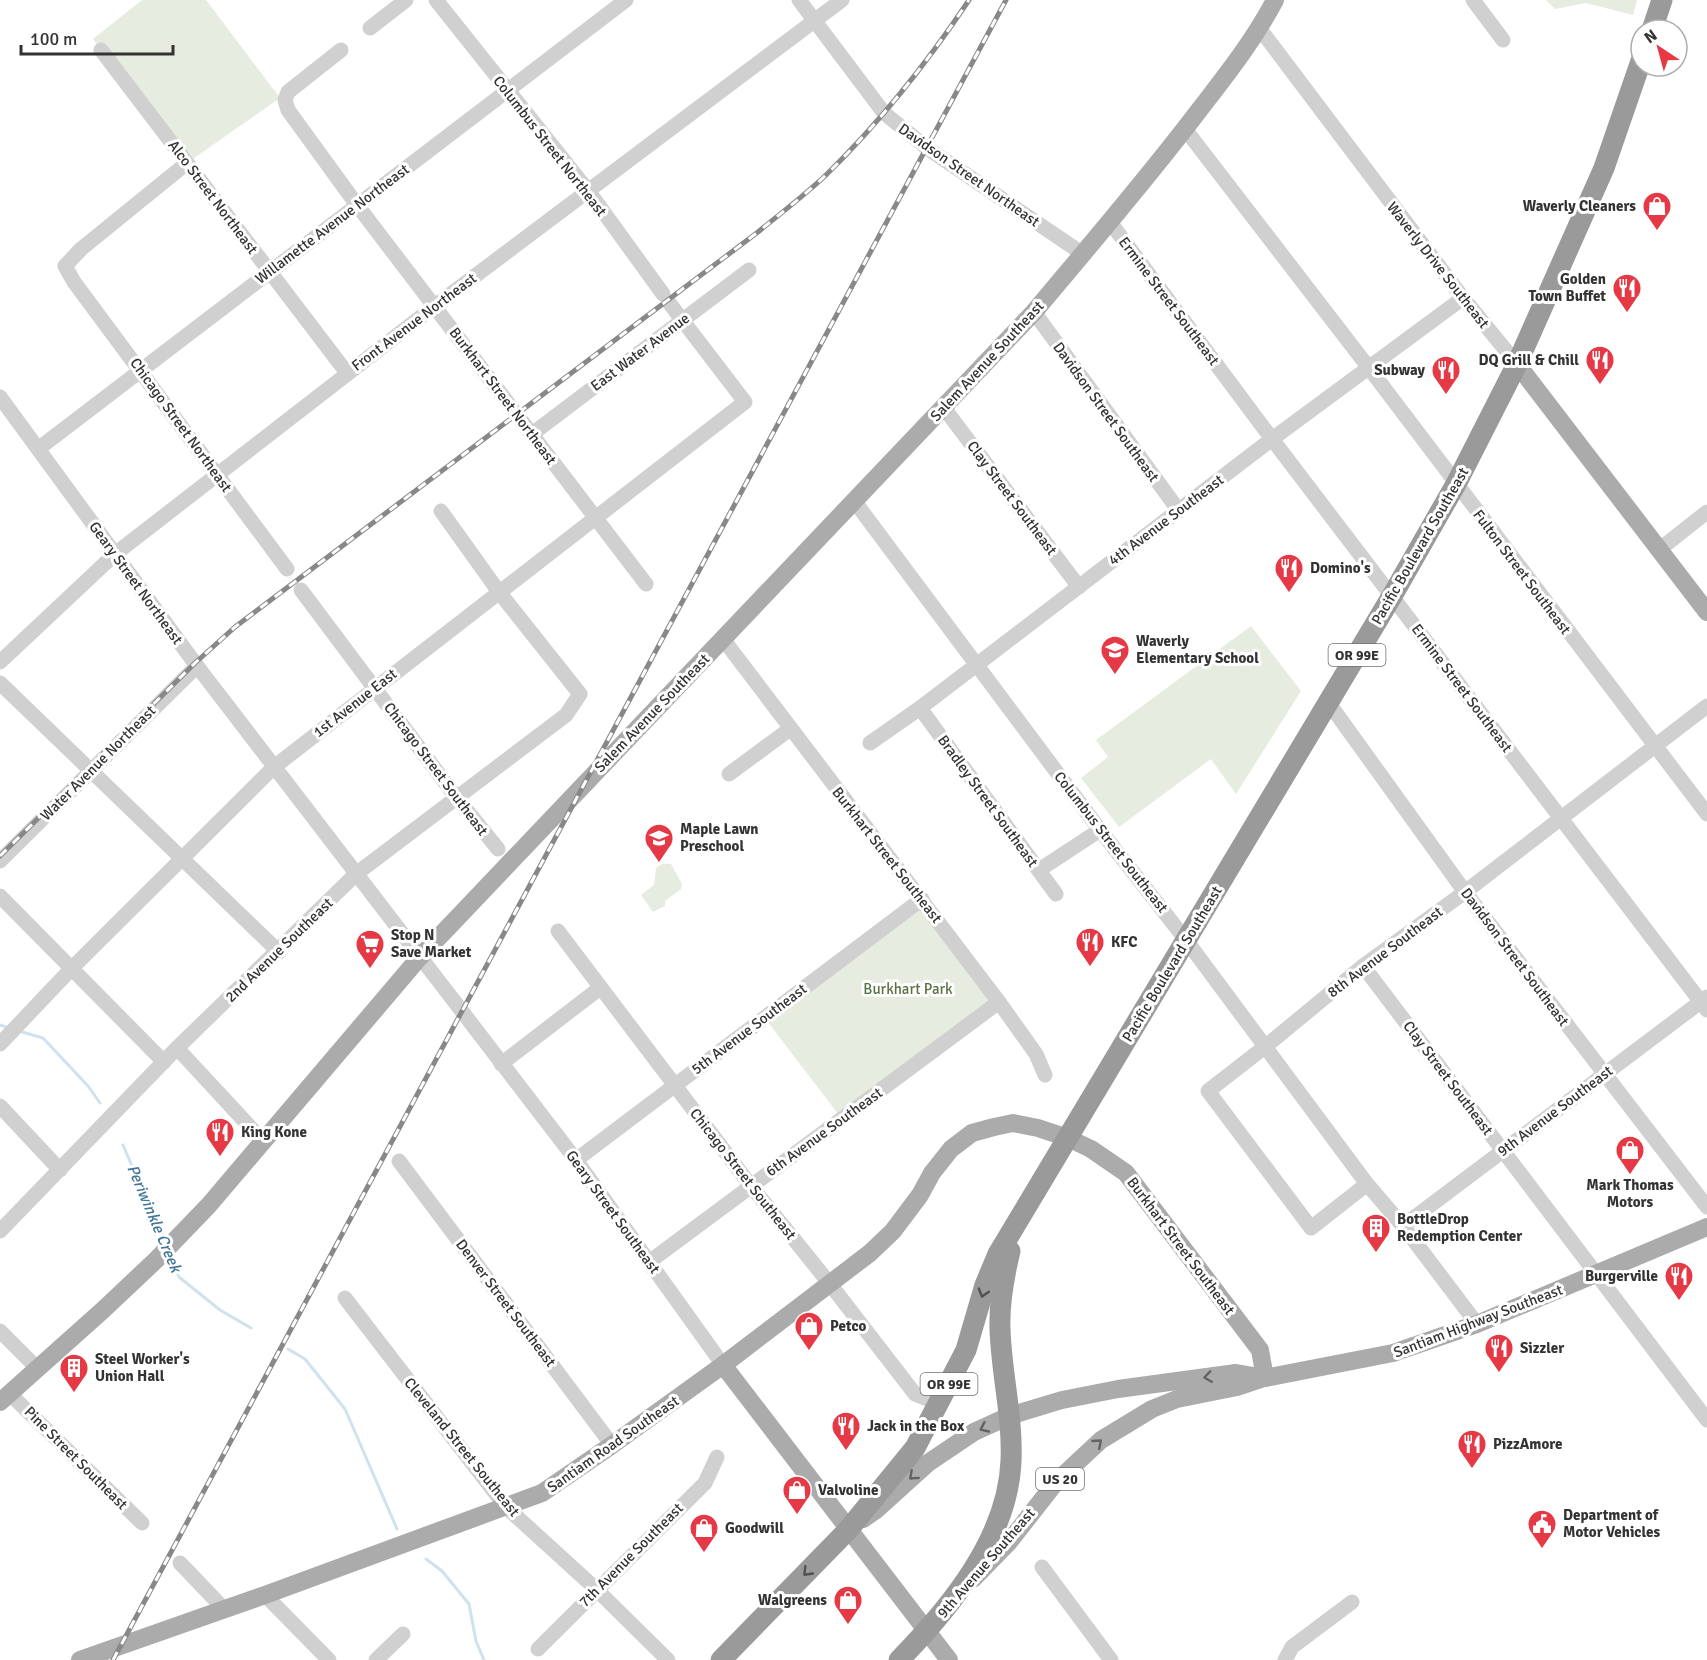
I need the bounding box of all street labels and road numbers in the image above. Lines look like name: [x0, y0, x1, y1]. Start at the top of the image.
street label: Columbus Street Northeast: [489, 72, 611, 220]
street label: Davidson Street Northeast: [895, 119, 1043, 231]
street label: Alco Street Northeast: [164, 137, 262, 257]
street label: Willamette Avenue Northeast: [251, 160, 413, 288]
street label: Waverly Drive Southeast: [1383, 198, 1493, 332]
street label: Ermine Street Southeast: [1115, 233, 1223, 369]
street label: Front Avenue Northeast: [348, 269, 480, 375]
street label: Salem Avenue Southeast: [927, 297, 1047, 425]
street label: East Water Avenue: [587, 309, 693, 395]
street label: Burkhart Street Northeast: [446, 324, 560, 468]
street label: Davidson Street Southeast: [1049, 339, 1163, 485]
street label: Chicago Street Northeast: [126, 354, 236, 496]
street label: Clay Street Southeast: [963, 437, 1061, 559]
street label: Pacific Boulevard Southeast: [1368, 464, 1472, 628]
street label: 4th Avenue Southeast: [1105, 471, 1227, 569]
street label: Fulton Street Southeast: [1469, 506, 1575, 638]
street label: Geary Street Northeast: [85, 518, 187, 648]
street label: Ermine Street Southeast: [1408, 620, 1516, 756]
road number: OR 99E: [1328, 644, 1386, 666]
street label: Salem Avenue Southeast: [591, 650, 713, 776]
street label: 1st Avenue East: [310, 665, 400, 741]
street label: Chicago Street Southeast: [380, 699, 492, 839]
street label: Water Avenue Northeast: [37, 702, 159, 824]
street label: Bradley Street Southeast: [934, 732, 1042, 870]
street label: Columbus Street Southeast: [1050, 768, 1172, 916]
street label: Burkhart Street Southeast: [828, 783, 946, 927]
street label: Pacific Boulevard Southeast: [1118, 883, 1226, 1045]
street label: Davidson Street Southeast: [1457, 884, 1573, 1030]
street label: 2nd Avenue Southeast: [222, 894, 336, 1006]
street label: 8th Avenue Southeast: [1324, 903, 1446, 1001]
street label: 5th Avenue Southeast: [688, 980, 810, 1078]
street label: Clay Street Southeast: [1399, 1017, 1497, 1139]
street label: 9th Avenue Southeast: [1494, 1062, 1616, 1160]
street label: 6th Avenue Southeast: [762, 1084, 886, 1180]
street label: Chicago Street Southeast: [686, 1105, 800, 1243]
street label: Geary Street Southeast: [562, 1147, 664, 1277]
street label: Burkhart Street Southeast: [1123, 1174, 1239, 1318]
street label: Denver Street Southeast: [452, 1236, 560, 1370]
street label: Santiam Highway Southeast: [1391, 1280, 1565, 1362]
road number: OR 99E: [920, 1373, 978, 1395]
street label: Cleveland Street Southeast: [400, 1374, 524, 1520]
street label: Santiam Road Southeast: [544, 1392, 682, 1496]
street label: Pine Street Southeast: [21, 1403, 131, 1513]
road number: US 20: [1036, 1468, 1084, 1490]
street label: 7th Avenue Southeast: [575, 1499, 687, 1611]
street label: 9th Avenue Southeast: [933, 1504, 1039, 1622]

